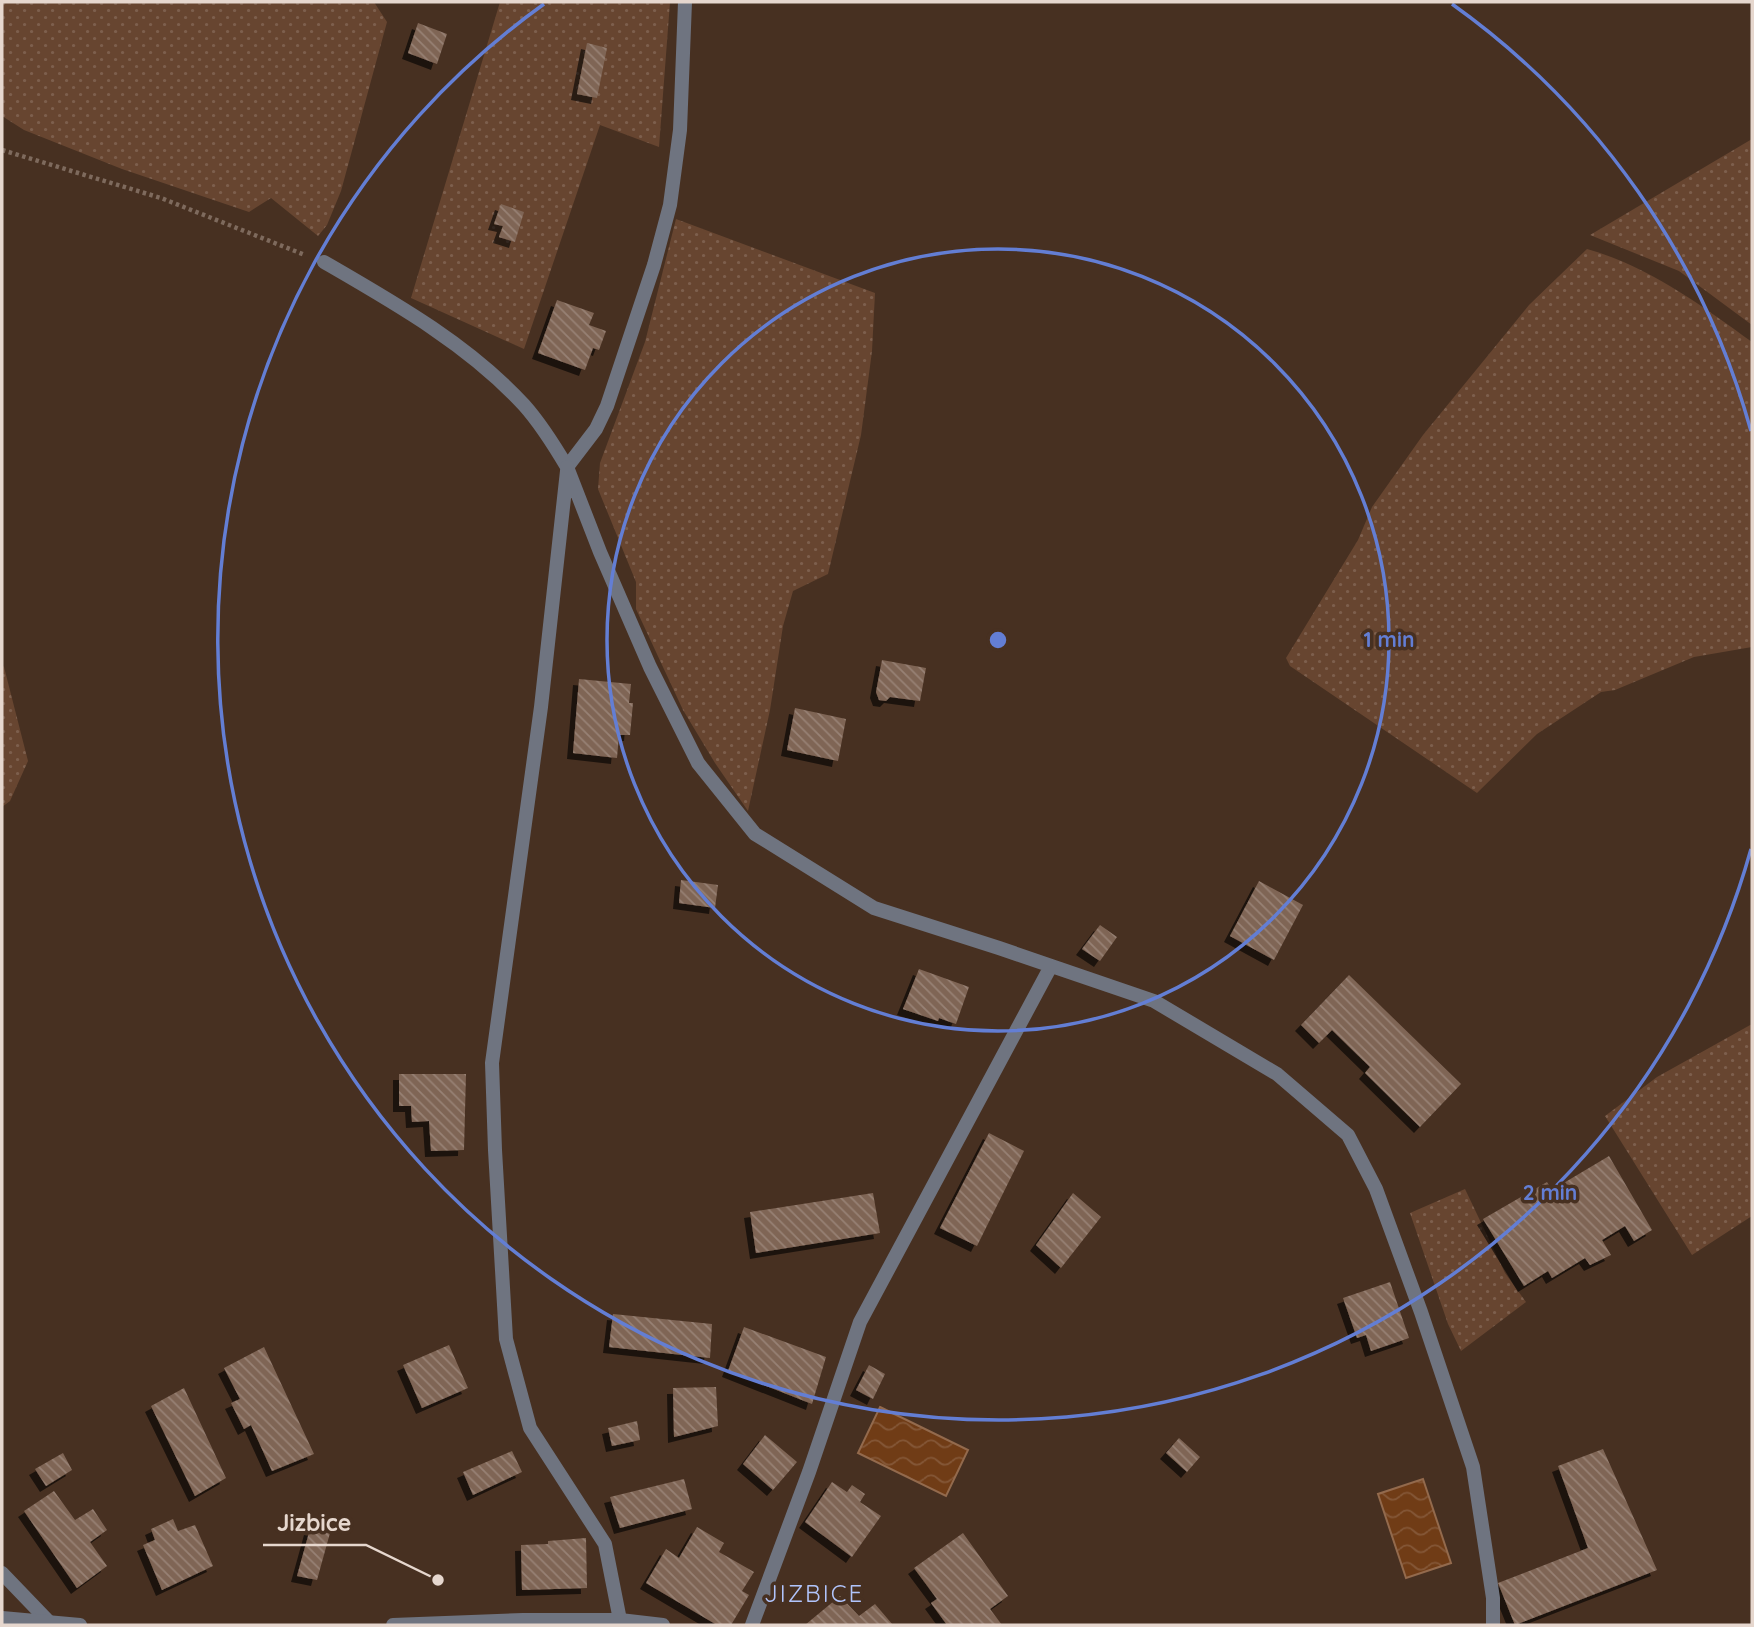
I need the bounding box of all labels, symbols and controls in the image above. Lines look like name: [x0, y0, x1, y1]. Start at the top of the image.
text: 1 min: [1364, 626, 1414, 652]
centre of rings: [986, 628, 1010, 652]
text: 2 min: [1523, 1179, 1577, 1205]
callout: Jizbice: [263, 1501, 366, 1545]
text: Jizbice: [277, 1508, 351, 1537]
district label: JIZBICE: [764, 1578, 864, 1608]

